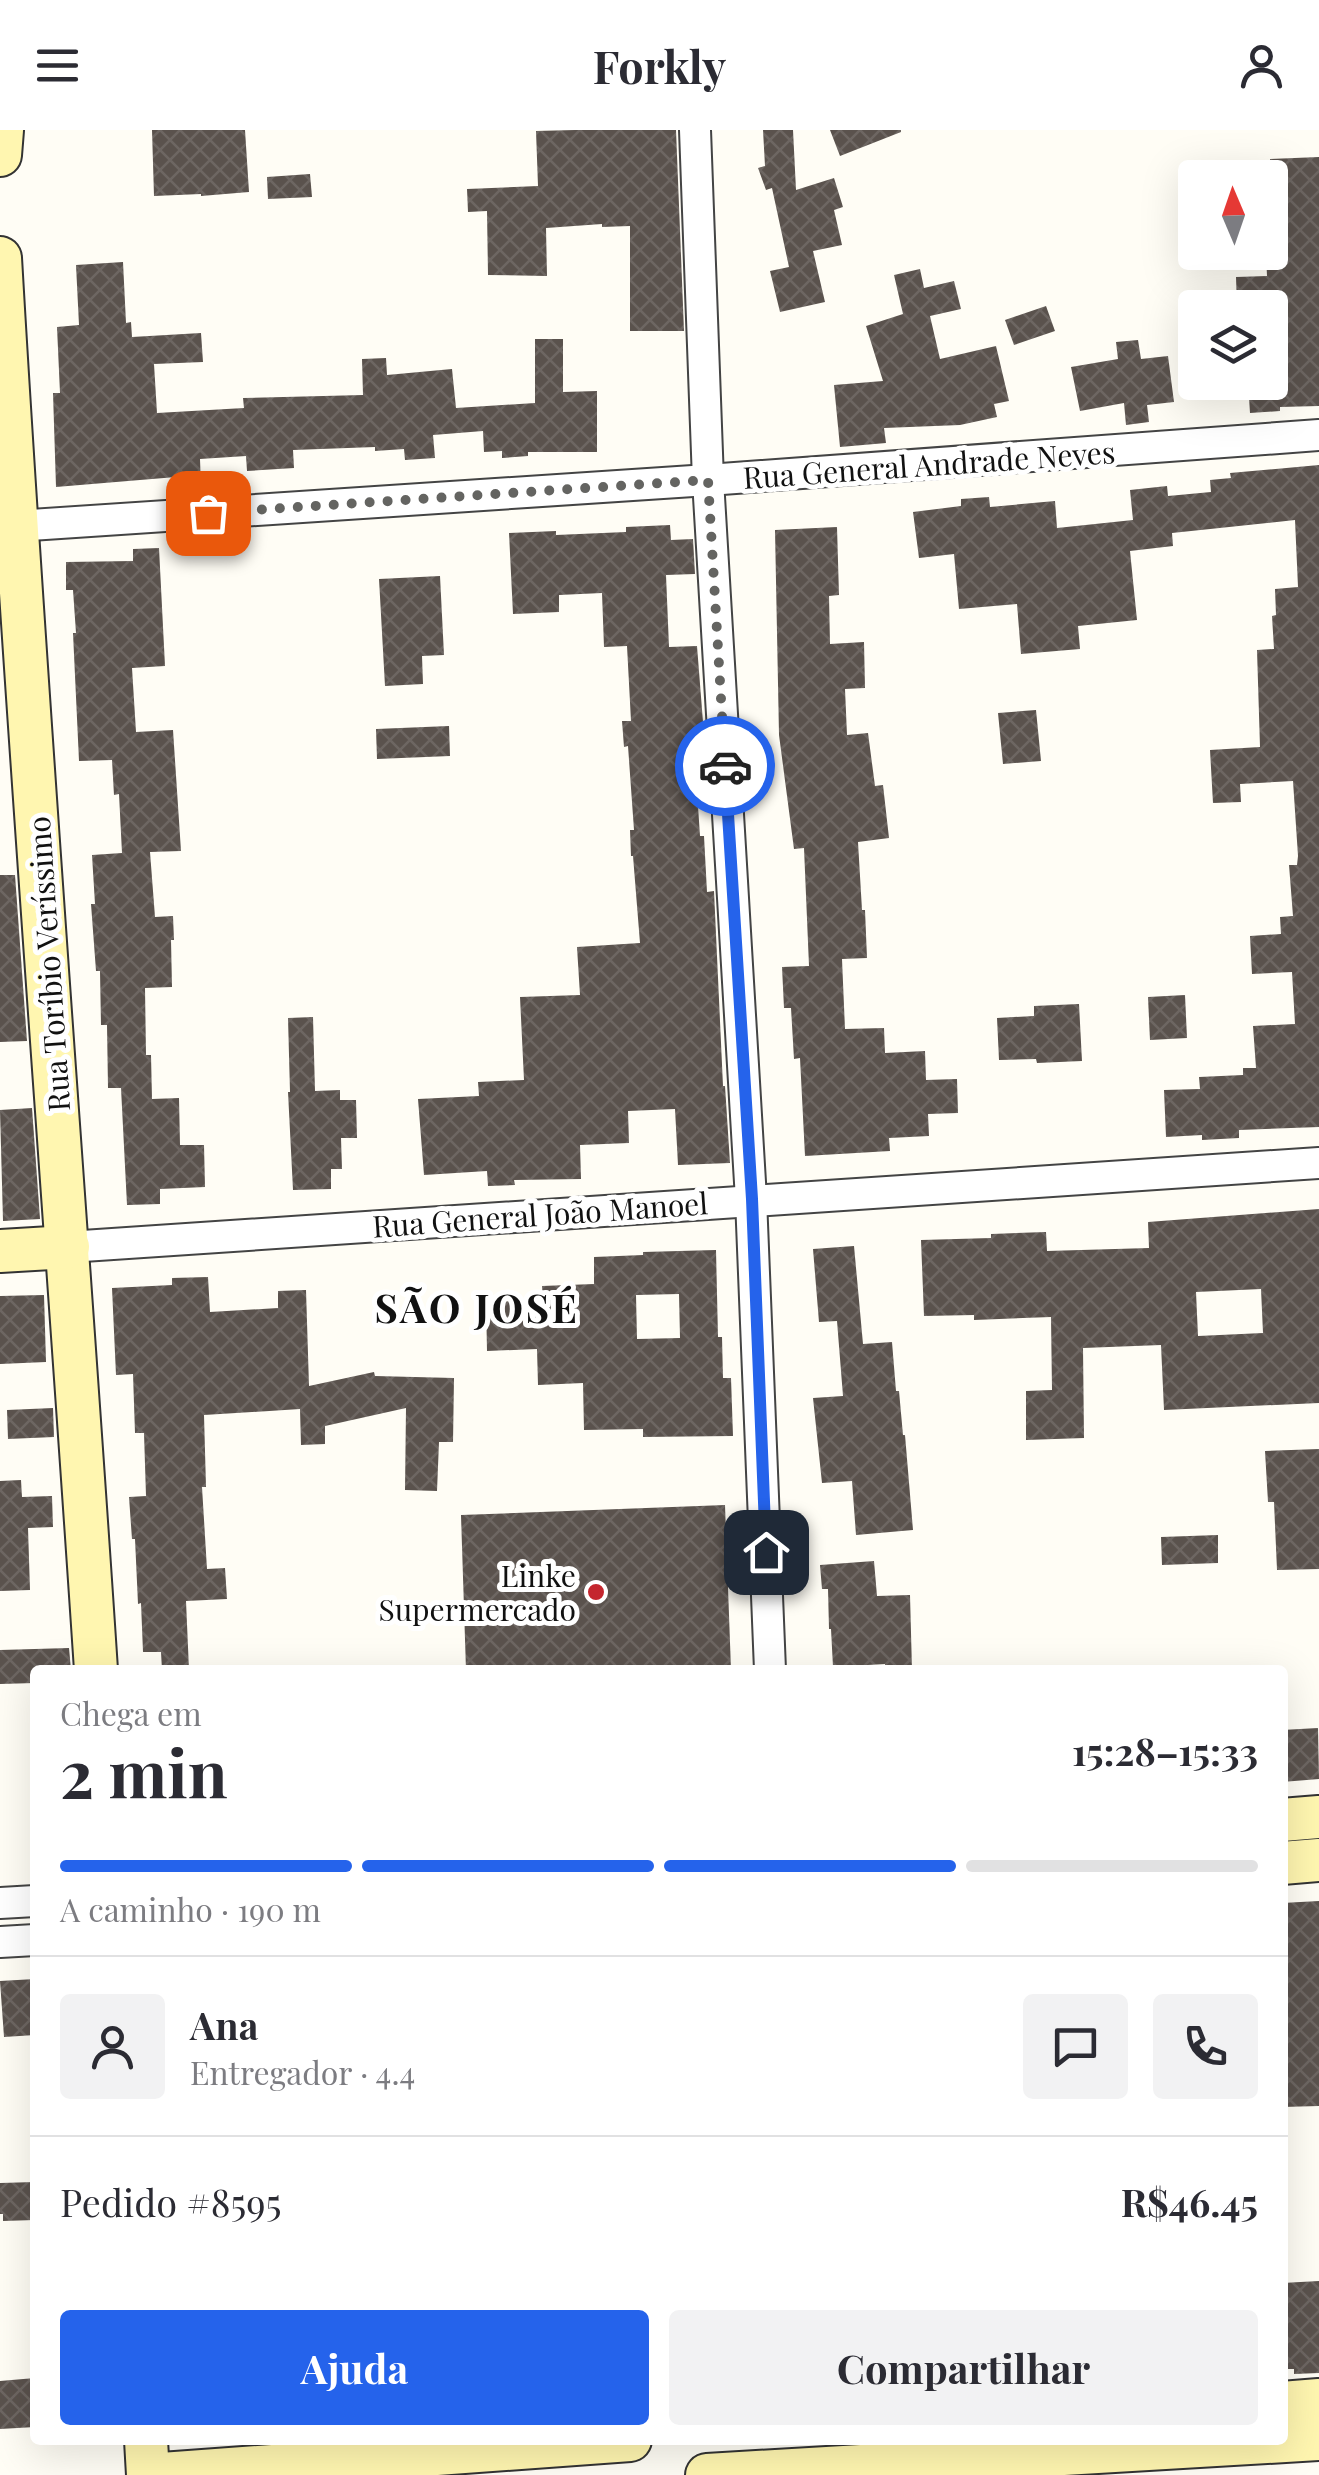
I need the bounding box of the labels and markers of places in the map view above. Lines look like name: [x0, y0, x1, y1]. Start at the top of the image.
pin: [166, 471, 251, 556]
pin: [724, 1510, 809, 1595]
place label: Linke Supermercado: [378, 1555, 576, 1629]
marker: Linke Supermercado: [585, 1581, 607, 1603]

